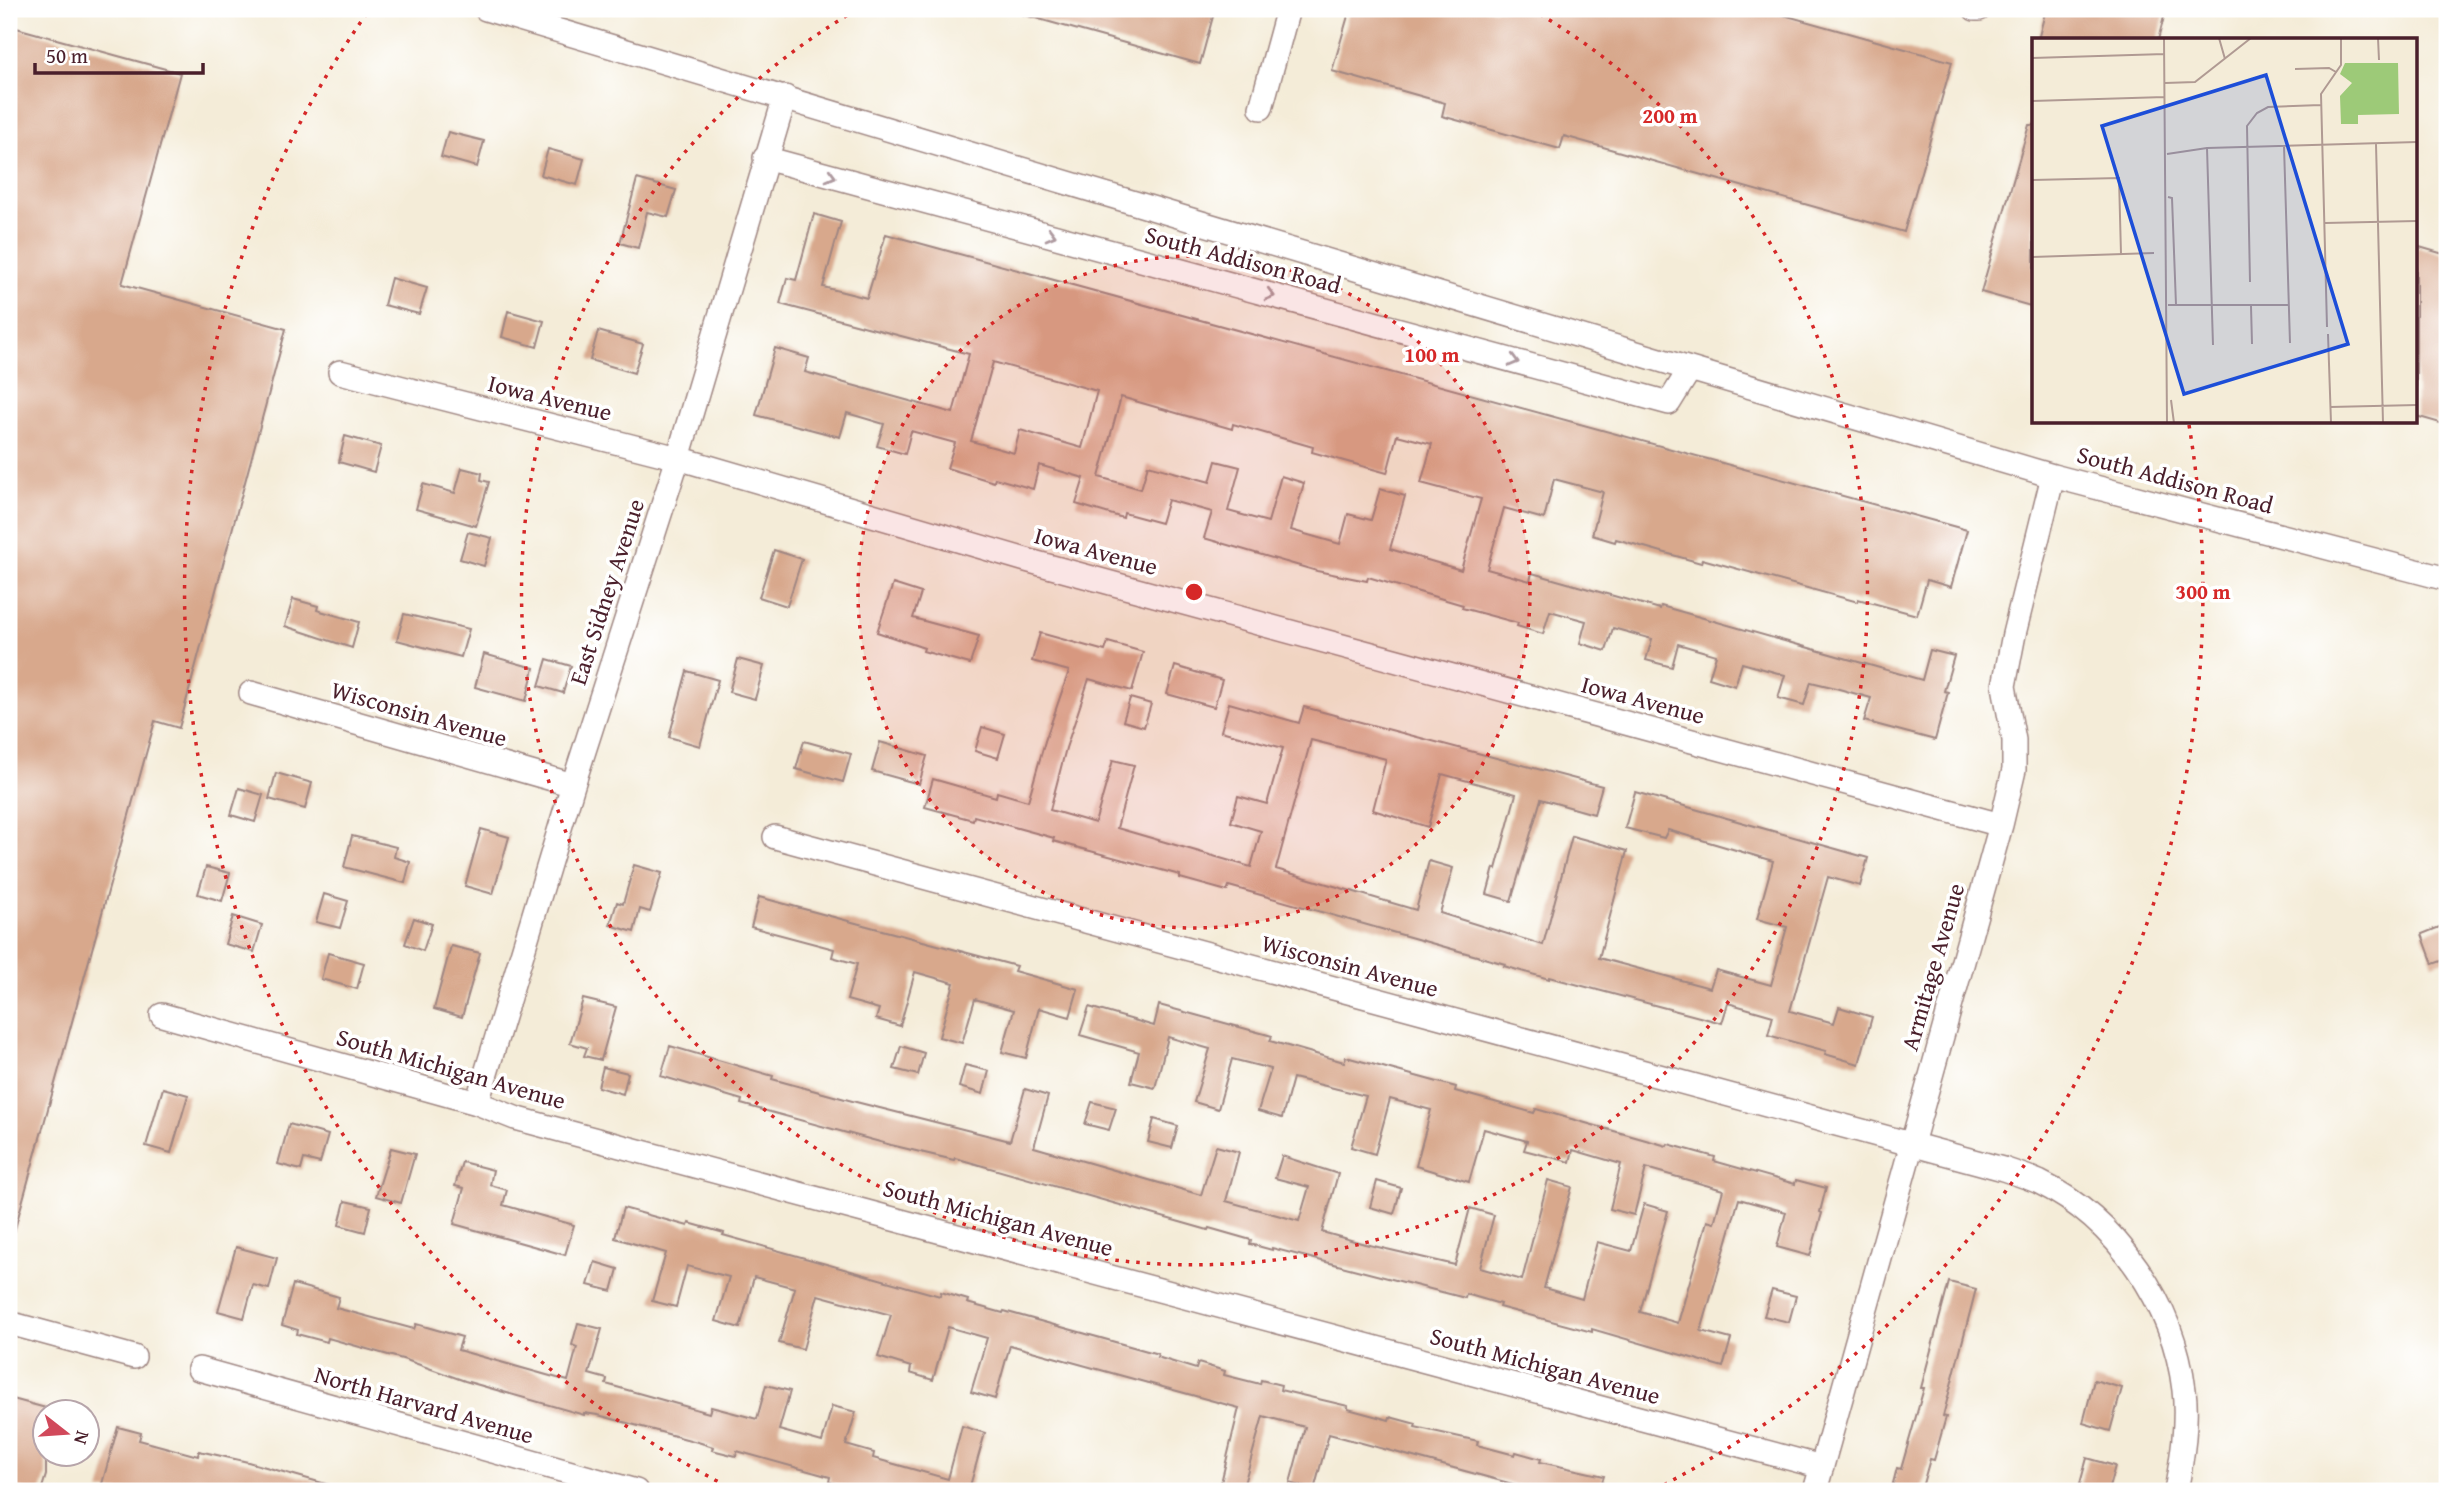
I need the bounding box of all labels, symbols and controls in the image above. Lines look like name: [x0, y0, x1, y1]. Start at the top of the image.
scale bar: [35, 32, 203, 76]
inset map: [2032, 38, 2418, 424]
text: 50 m: [46, 40, 88, 71]
text: 200 m: [1642, 100, 1698, 131]
one-way arrow: [825, 168, 837, 182]
street label: South Addison Road: [1141, 216, 1345, 303]
one-way arrow: [1045, 227, 1057, 242]
one-way arrow: [1264, 287, 1276, 301]
text: 100 m: [1404, 339, 1460, 370]
one-way arrow: [1507, 352, 1519, 367]
street label: Iowa Avenue: [485, 365, 616, 430]
street label: South Addison Road: [2073, 436, 2277, 523]
street label: East Sidney Avenue: [560, 494, 653, 689]
street label: Iowa Avenue: [1031, 517, 1162, 584]
text: 300 m: [2175, 576, 2231, 607]
centre of rings: [1182, 580, 1206, 604]
street label: Iowa Avenue: [1578, 666, 1709, 733]
street label: Wisconsin Avenue: [327, 672, 511, 755]
street label: Armitage Avenue: [1892, 879, 1973, 1055]
street label: Wisconsin Avenue: [1258, 925, 1442, 1006]
street label: South Michigan Avenue: [332, 1019, 570, 1118]
street label: South Michigan Avenue: [879, 1170, 1117, 1265]
street label: South Michigan Avenue: [1426, 1318, 1664, 1413]
street label: North Harvard Avenue: [310, 1356, 538, 1453]
north arrow: [32, 1398, 102, 1468]
text: N: [67, 1428, 98, 1448]

